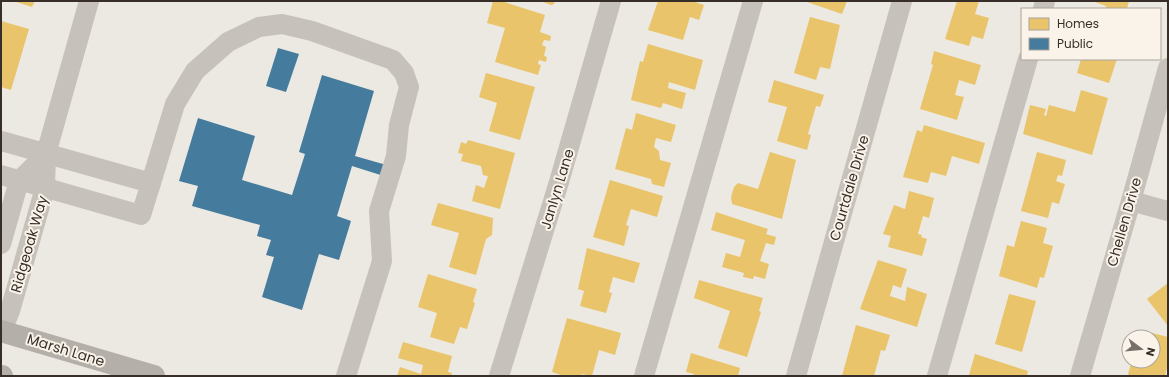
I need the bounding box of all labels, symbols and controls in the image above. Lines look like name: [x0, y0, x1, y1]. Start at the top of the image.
legend: [1021, 8, 1161, 60]
text: Homes: [1057, 15, 1099, 32]
text: Public: [1057, 35, 1093, 52]
street label: Courtdale Drive: [824, 133, 874, 243]
street label: Janlyn Lane: [535, 146, 579, 232]
street label: Chellen Drive: [1102, 175, 1146, 269]
street label: Ridgeoak Way: [6, 193, 52, 295]
street label: Marsh Lane: [25, 329, 107, 371]
north arrow: [1121, 329, 1161, 369]
text: N: [1142, 346, 1159, 358]

